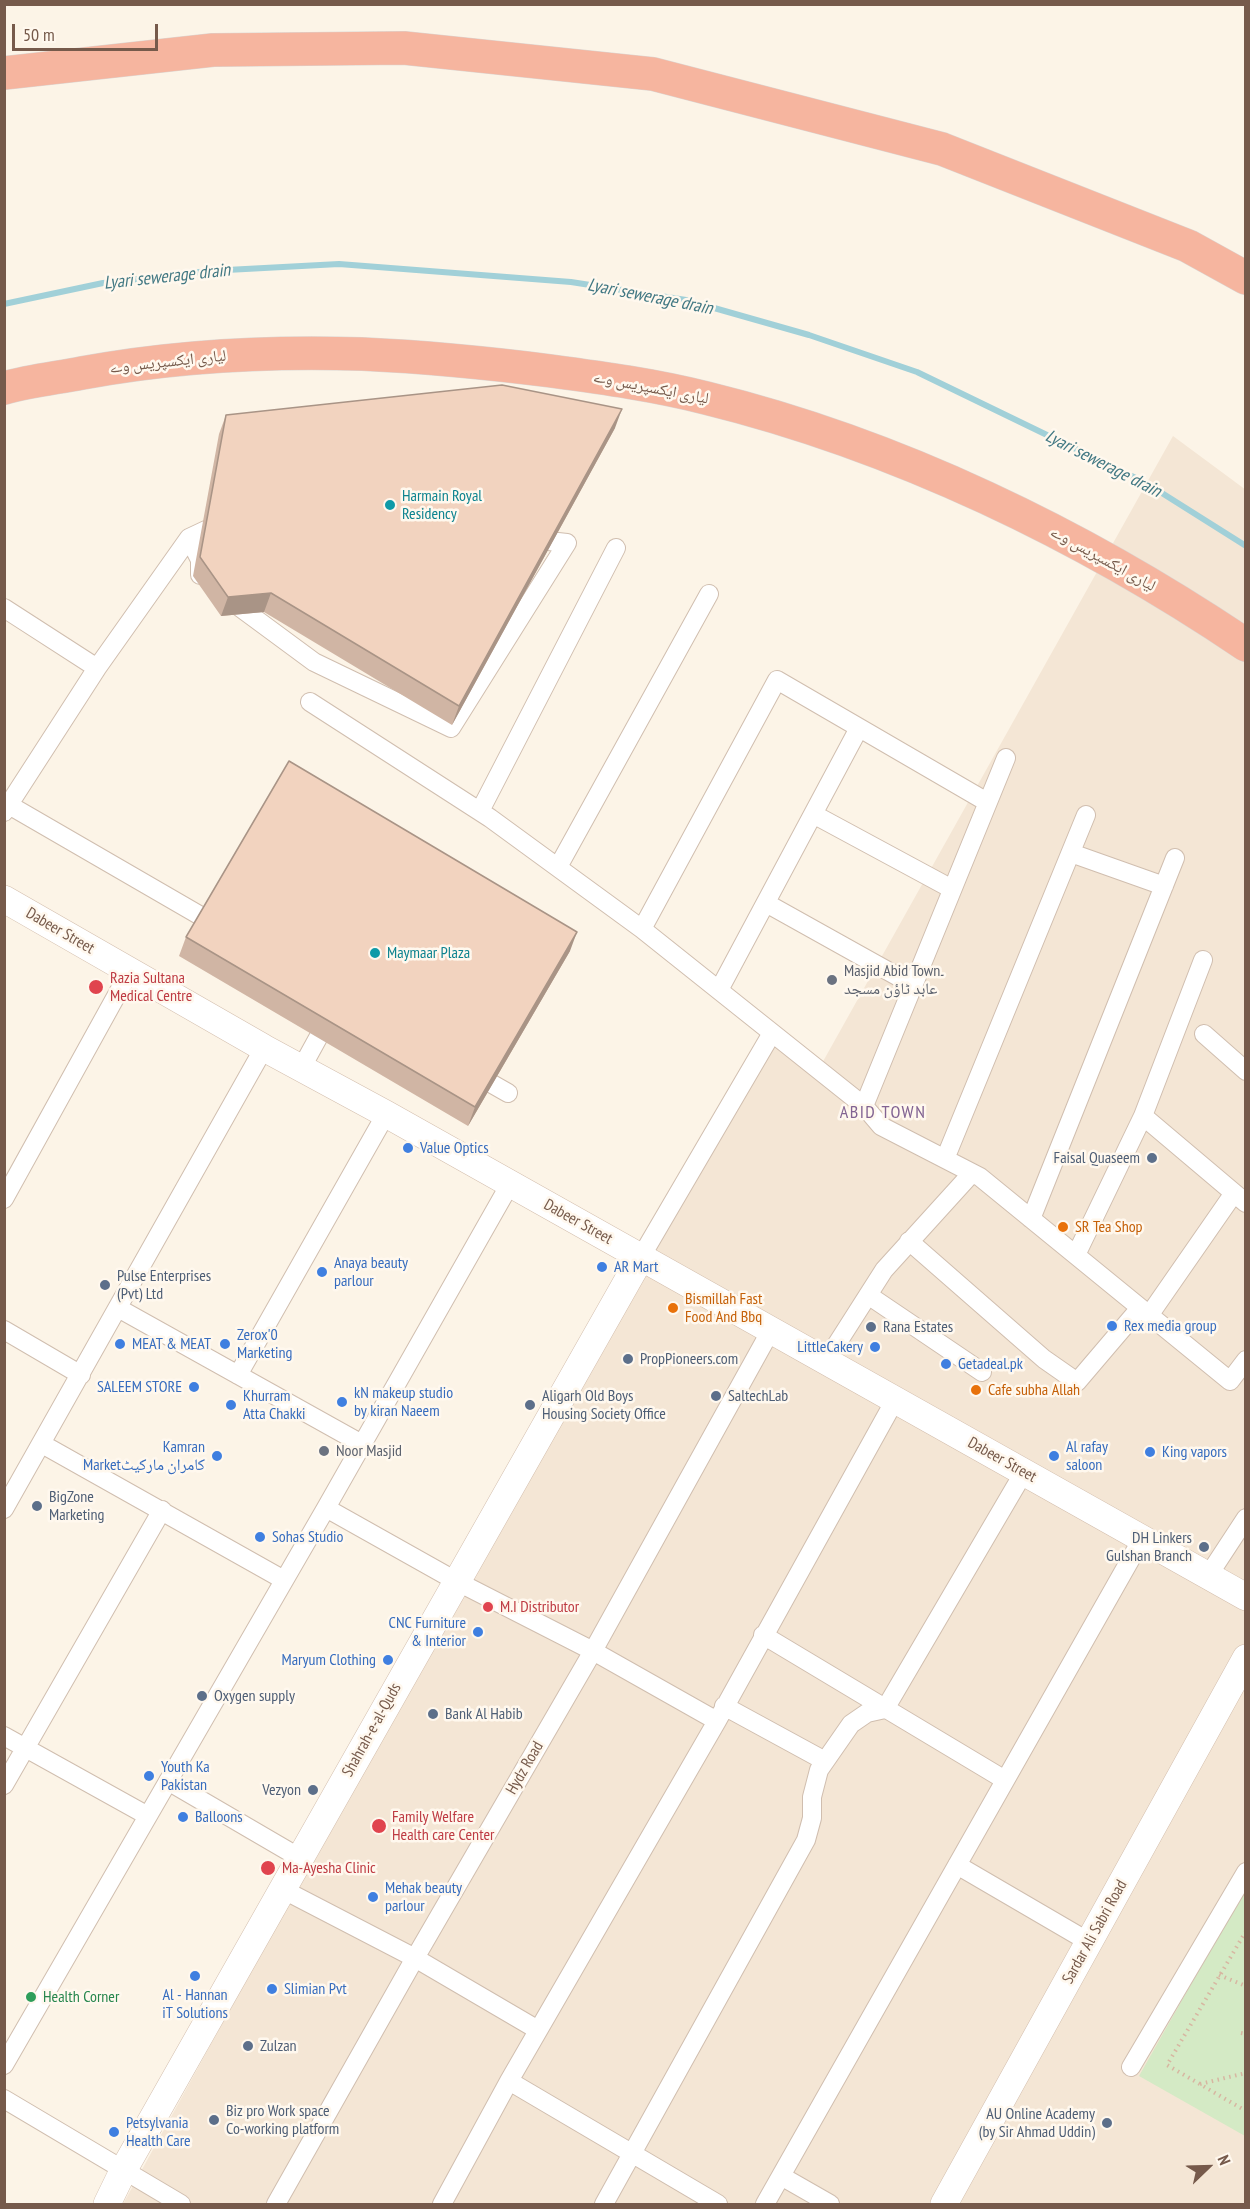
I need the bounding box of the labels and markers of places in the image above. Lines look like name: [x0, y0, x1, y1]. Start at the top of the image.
place label: Harmain Royal Residency: [402, 486, 482, 524]
marker: Harmain Royal Residency: [383, 498, 397, 512]
place label: Maymaar Plaza: [387, 943, 470, 963]
marker: Maymaar Plaza: [368, 946, 382, 960]
place label: Masjid Abid Town۔ عابد ٹاؤن مسجد: [844, 961, 944, 999]
place label: Razia Sultana Medical Centre: [110, 968, 192, 1006]
marker: Masjid Abid Town۔ عابد ٹاؤن مسجد: [825, 973, 839, 987]
marker: Razia Sultana Medical Centre: [87, 978, 105, 996]
place label: Value Optics: [420, 1138, 489, 1158]
marker: Value Optics: [401, 1141, 415, 1155]
place label: Faisal Quaseem: [1054, 1148, 1140, 1168]
marker: Faisal Quaseem: [1145, 1151, 1159, 1165]
place label: SR Tea Shop: [1075, 1217, 1143, 1237]
marker: SR Tea Shop: [1056, 1220, 1070, 1234]
place label: Anaya beauty parlour: [334, 1253, 408, 1291]
place label: AR Mart: [614, 1257, 658, 1277]
marker: AR Mart: [595, 1260, 609, 1274]
marker: Anaya beauty parlour: [315, 1265, 329, 1279]
place label: Pulse Enterprises (Pvt) Ltd: [117, 1266, 211, 1304]
marker: Pulse Enterprises (Pvt) Ltd: [98, 1278, 112, 1292]
place label: Bismillah Fast Food And Bbq: [685, 1289, 762, 1327]
marker: Bismillah Fast Food And Bbq: [666, 1301, 680, 1315]
place label: Rex media group: [1124, 1316, 1217, 1336]
place label: Rana Estates: [883, 1317, 953, 1337]
marker: Rex media group: [1105, 1319, 1119, 1333]
marker: Rana Estates: [864, 1320, 878, 1334]
place label: Zerox'0 Marketing: [237, 1325, 292, 1363]
place label: MEAT & MEAT: [132, 1334, 211, 1354]
marker: MEAT & MEAT: [113, 1337, 127, 1351]
marker: Zerox'0 Marketing: [218, 1337, 232, 1351]
place label: LittleCakery: [797, 1337, 863, 1357]
marker: LittleCakery: [868, 1340, 882, 1354]
place label: PropPioneers.com: [640, 1349, 738, 1369]
marker: PropPioneers.com: [621, 1352, 635, 1366]
place label: Getadeal.pk: [958, 1354, 1023, 1374]
marker: Getadeal.pk: [939, 1357, 953, 1371]
place label: SALEEM STORE: [97, 1377, 182, 1397]
marker: SALEEM STORE: [187, 1380, 201, 1394]
place label: Cafe subha Allah: [988, 1380, 1080, 1400]
place label: kN makeup studio by kiran Naeem: [354, 1383, 453, 1421]
marker: Cafe subha Allah: [969, 1383, 983, 1397]
place label: Khurram Atta Chakki: [243, 1386, 306, 1424]
place label: Aligarh Old Boys Housing Society Office: [542, 1386, 666, 1424]
place label: SaltechLab: [728, 1386, 788, 1406]
marker: SaltechLab: [709, 1389, 723, 1403]
marker: kN makeup studio by kiran Naeem: [335, 1395, 349, 1409]
marker: Khurram Atta Chakki: [224, 1398, 238, 1412]
marker: Aligarh Old Boys Housing Society Office: [523, 1398, 537, 1412]
place label: Kamran Marketکامران مارکیٹ: [83, 1437, 205, 1475]
place label: Al rafay saloon: [1066, 1437, 1108, 1475]
place label: Noor Masjid: [336, 1441, 402, 1461]
place label: King vapors: [1162, 1442, 1227, 1462]
marker: Noor Masjid: [317, 1444, 331, 1458]
marker: King vapors: [1143, 1445, 1157, 1459]
marker: Kamran Marketکامران مارکیٹ: [210, 1449, 224, 1463]
marker: Al rafay saloon: [1047, 1449, 1061, 1463]
place label: BigZone Marketing: [49, 1487, 104, 1525]
marker: BigZone Marketing: [30, 1499, 44, 1513]
place label: Sohas Studio: [272, 1527, 344, 1547]
place label: DH Linkers Gulshan Branch: [1106, 1528, 1192, 1566]
marker: Sohas Studio: [253, 1530, 267, 1544]
marker: DH Linkers Gulshan Branch: [1197, 1540, 1211, 1554]
place label: M.I Distributor: [500, 1597, 579, 1617]
marker: M.I Distributor: [481, 1600, 495, 1614]
place label: CNC Furniture & Interior: [389, 1613, 466, 1651]
marker: CNC Furniture & Interior: [471, 1625, 485, 1639]
place label: Maryum Clothing: [281, 1650, 376, 1670]
marker: Maryum Clothing: [381, 1653, 395, 1667]
place label: Oxygen supply: [214, 1686, 295, 1706]
marker: Oxygen supply: [195, 1689, 209, 1703]
place label: Bank Al Habib: [445, 1704, 523, 1724]
marker: Bank Al Habib: [426, 1707, 440, 1721]
place label: Youth Ka Pakistan: [161, 1757, 210, 1795]
marker: Youth Ka Pakistan: [142, 1769, 156, 1783]
place label: Vezyon: [262, 1780, 301, 1800]
marker: Vezyon: [306, 1783, 320, 1797]
place label: Balloons: [195, 1807, 243, 1827]
place label: Family Welfare Health care Center: [392, 1807, 494, 1845]
marker: Balloons: [176, 1810, 190, 1824]
marker: Family Welfare Health care Center: [370, 1817, 388, 1835]
place label: Ma-Ayesha Clinic: [282, 1858, 376, 1878]
marker: Ma-Ayesha Clinic: [259, 1859, 277, 1877]
place label: Mehak beauty parlour: [385, 1878, 462, 1916]
marker: Mehak beauty parlour: [366, 1890, 380, 1904]
marker: Al - Hannan iT Solutions: [188, 1969, 202, 1983]
place label: Slimian Pvt: [284, 1979, 347, 1999]
marker: Slimian Pvt: [265, 1982, 279, 1996]
place label: Al - Hannan iT Solutions: [162, 1985, 228, 2023]
place label: Health Corner: [43, 1987, 119, 2007]
marker: Health Corner: [24, 1990, 38, 2004]
place label: Zulzan: [260, 2036, 297, 2056]
marker: Zulzan: [241, 2039, 255, 2053]
place label: Biz pro Work space Co-working platform: [226, 2101, 339, 2139]
place label: AU Online Academy (by Sir Ahmad Uddin): [979, 2104, 1095, 2142]
place label: Petsylvania Health Care: [126, 2113, 191, 2151]
marker: Biz pro Work space Co-working platform: [207, 2113, 221, 2127]
marker: AU Online Academy (by Sir Ahmad Uddin): [1100, 2116, 1114, 2130]
marker: Petsylvania Health Care: [107, 2125, 121, 2139]

